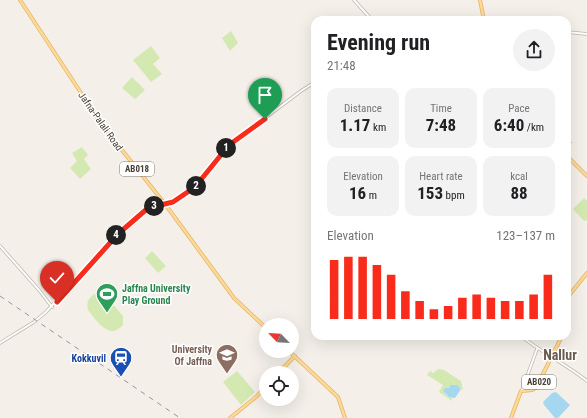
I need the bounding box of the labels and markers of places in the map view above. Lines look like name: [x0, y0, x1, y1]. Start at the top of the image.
pin: [248, 78, 282, 119]
pin: 1: [216, 138, 236, 158]
pin: 2: [186, 176, 206, 196]
pin: 3: [144, 196, 164, 216]
pin: 4: [106, 225, 126, 245]
pin: [40, 261, 74, 302]
sports icon: Jaffna University Play Ground: [94, 281, 120, 314]
place label: Jaffna University Play Ground: [122, 283, 191, 306]
school or university icon: University Of Jaffna: [214, 342, 240, 375]
place label: University Of Jaffna: [172, 344, 213, 367]
station icon: Kokkuvil: [108, 345, 134, 378]
place label: Kokkuvil: [72, 353, 106, 364]

